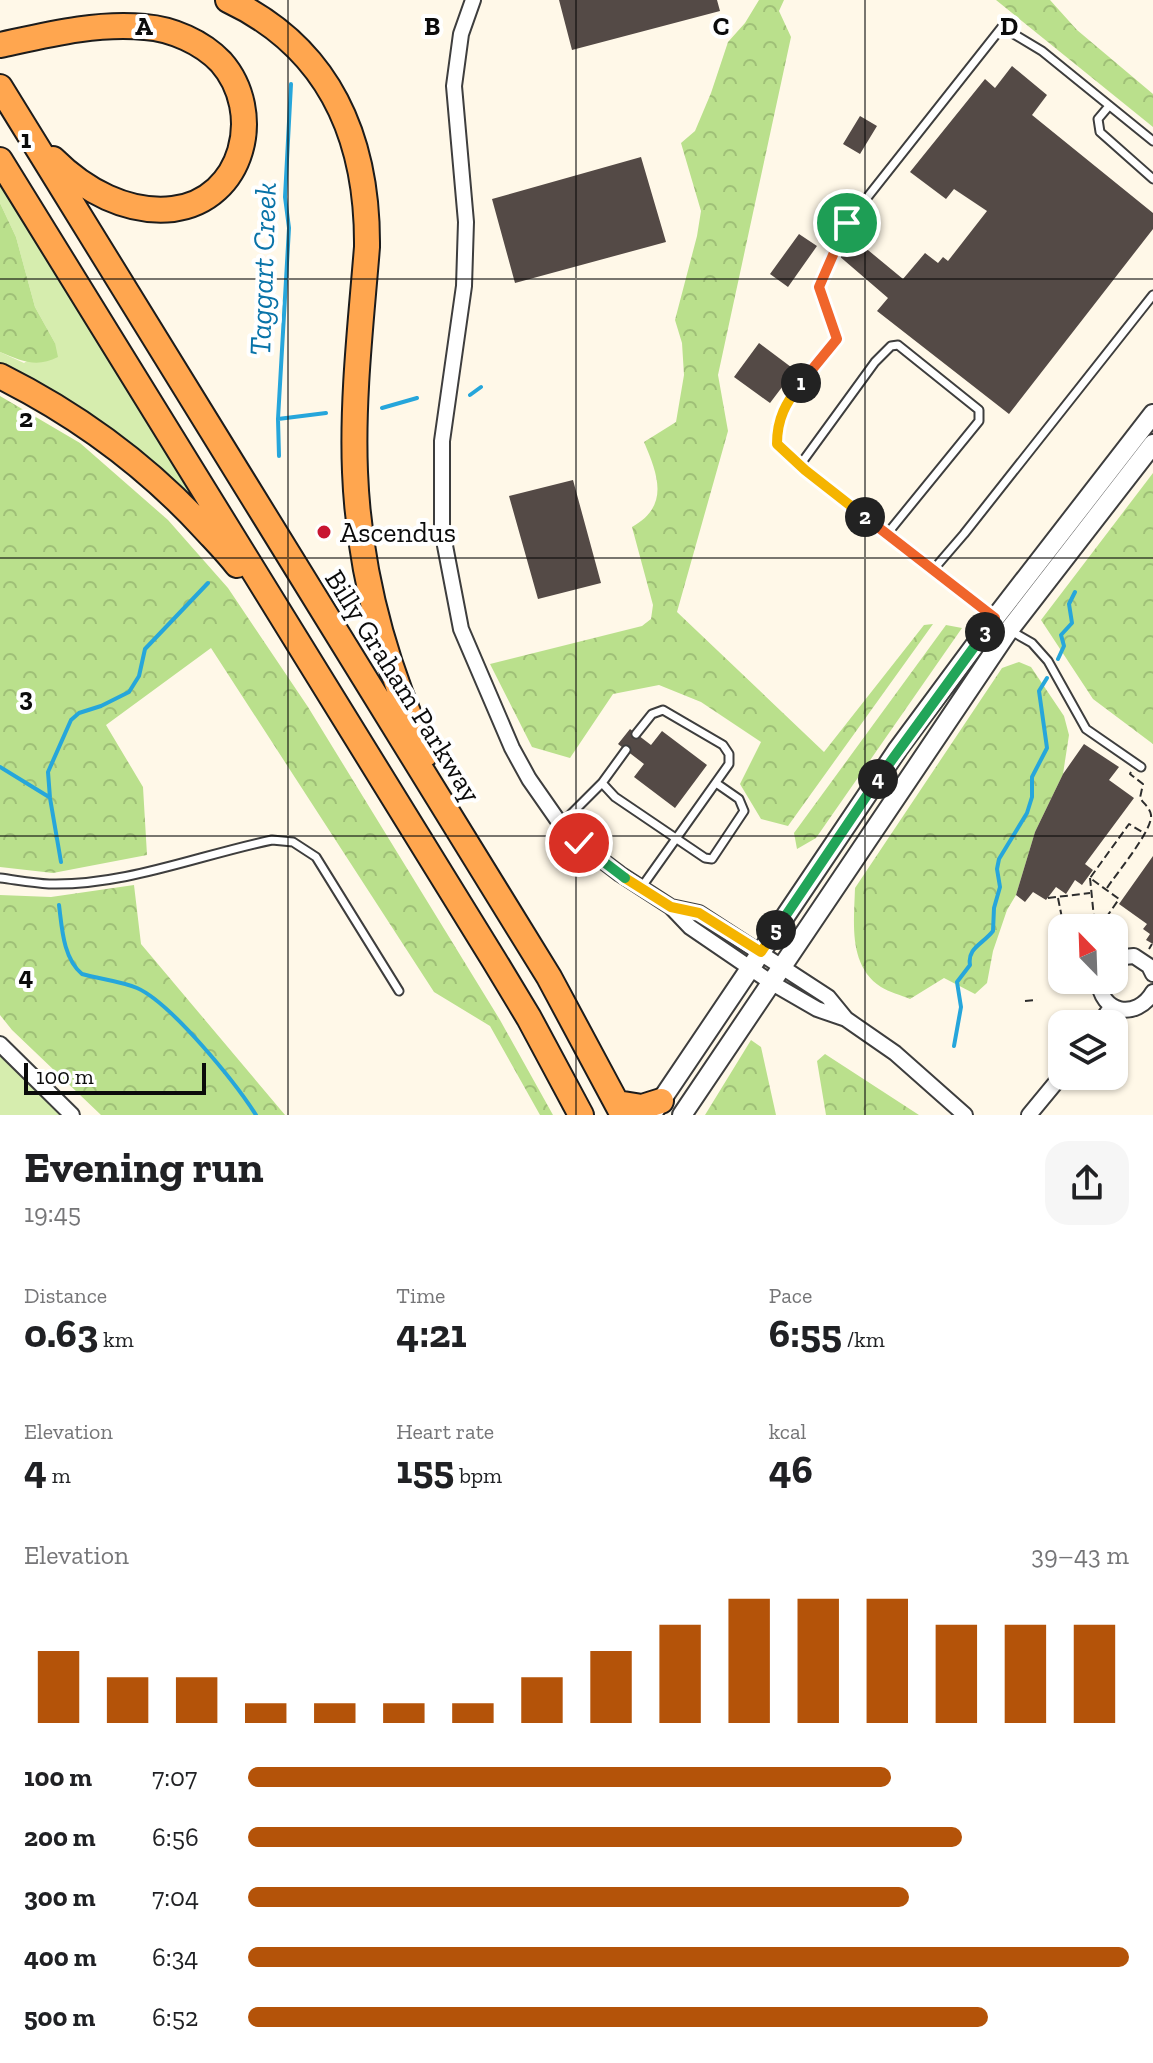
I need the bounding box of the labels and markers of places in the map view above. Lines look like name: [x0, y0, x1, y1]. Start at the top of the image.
pin: [813, 189, 881, 257]
pin: 1: [781, 363, 821, 403]
pin: 2: [845, 497, 885, 537]
place label: Ascendus: [340, 516, 456, 549]
marker: Ascendus: [315, 523, 333, 541]
pin: 3: [965, 612, 1005, 652]
pin: 4: [858, 759, 898, 799]
pin: [545, 809, 613, 877]
pin: 5: [756, 910, 796, 950]

